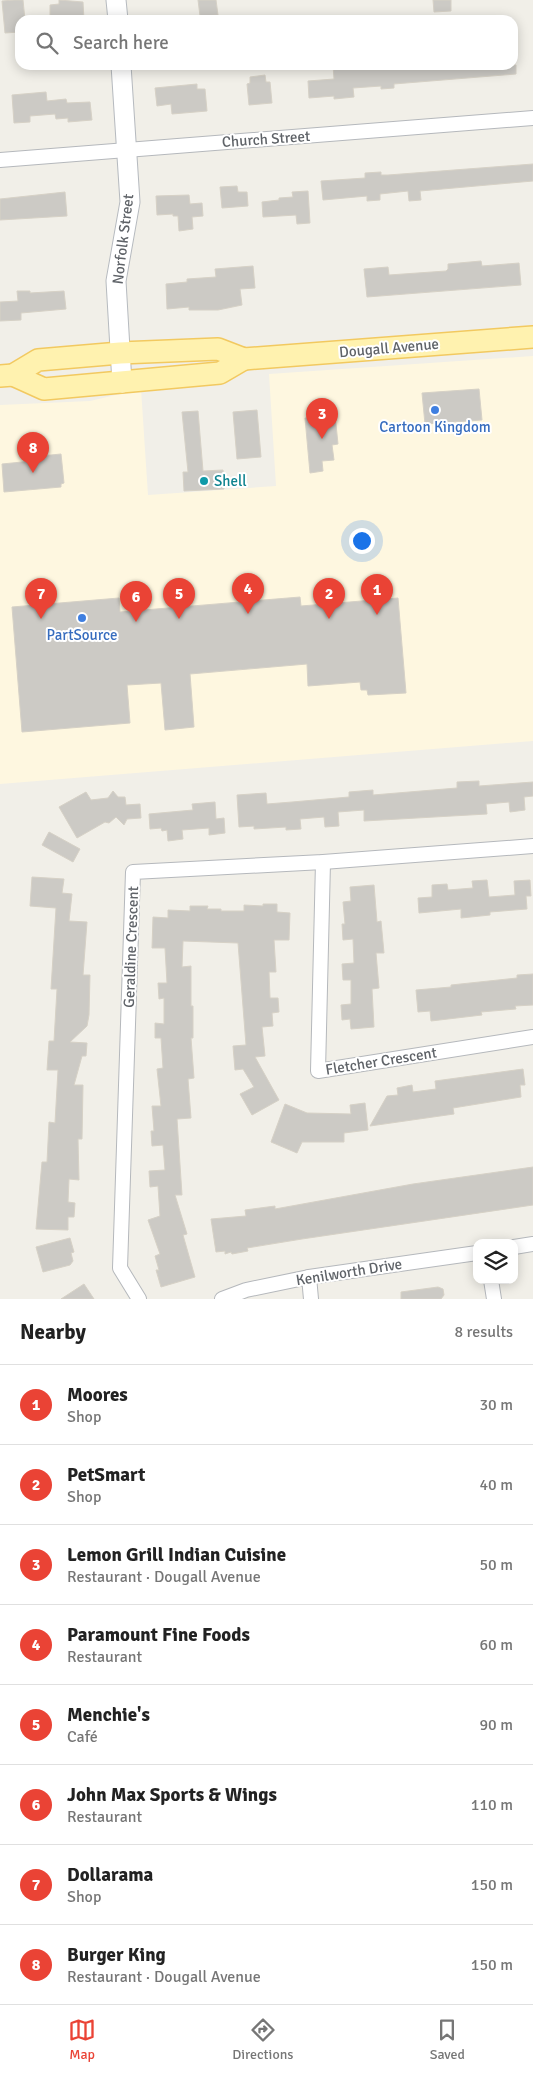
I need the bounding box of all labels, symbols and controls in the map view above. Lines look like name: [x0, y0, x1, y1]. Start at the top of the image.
search box: [15, 15, 518, 70]
icon: search: [33, 29, 61, 57]
text: Search here: [73, 31, 169, 55]
street label: Church Street: [221, 127, 311, 151]
street label: Norfolk Street: [109, 193, 137, 285]
street label: Dougall Avenue: [338, 335, 440, 361]
pin: 3: [306, 398, 338, 439]
marker: Cartoon Kingdom: [429, 404, 441, 416]
place label: Cartoon Kingdom: [379, 418, 491, 436]
pin: 8: [17, 432, 49, 473]
place label: Shell: [214, 472, 247, 490]
marker: Shell: [198, 475, 210, 487]
your location: [349, 528, 375, 554]
pin: 4: [232, 573, 264, 614]
pin: 1: [361, 574, 393, 615]
pin: 7: [25, 578, 57, 619]
pin: 5: [163, 578, 195, 619]
pin: 2: [313, 578, 345, 619]
pin: 6: [120, 581, 152, 622]
marker: PartSource: [76, 612, 88, 624]
place label: PartSource: [47, 626, 117, 644]
street label: Geraldine Crescent: [120, 886, 142, 1008]
street label: Fletcher Crescent: [324, 1043, 438, 1079]
map controls: [473, 1239, 518, 1284]
button: layers: [473, 1239, 518, 1284]
street label: Kenilworth Drive: [295, 1255, 403, 1289]
text: Nearby: [20, 1319, 86, 1345]
text: 8 results: [454, 1322, 513, 1342]
text: Moores: [67, 1383, 128, 1407]
text: 1: [32, 1395, 40, 1415]
text: 30 m: [479, 1395, 513, 1415]
text: Shop: [67, 1407, 101, 1427]
text: PetSmart: [67, 1463, 145, 1487]
text: 2: [32, 1475, 40, 1495]
text: 40 m: [479, 1475, 513, 1495]
text: Shop: [67, 1487, 101, 1507]
text: Lemon Grill Indian Cuisine: [67, 1543, 286, 1567]
text: 3: [32, 1555, 40, 1575]
text: 50 m: [479, 1555, 513, 1575]
text: Restaurant · Dougall Avenue: [67, 1567, 261, 1587]
text: Paramount Fine Foods: [67, 1623, 250, 1647]
text: 4: [32, 1635, 40, 1655]
text: 60 m: [479, 1635, 513, 1655]
text: Restaurant: [67, 1647, 142, 1667]
text: Menchie's: [67, 1703, 150, 1727]
text: 5: [32, 1715, 40, 1735]
text: 90 m: [479, 1715, 513, 1735]
text: Café: [67, 1727, 98, 1747]
text: John Max Sports & Wings: [67, 1783, 277, 1807]
text: 6: [32, 1795, 40, 1815]
text: 110 m: [471, 1795, 513, 1815]
text: Restaurant: [67, 1807, 142, 1827]
text: Dollarama: [67, 1863, 153, 1887]
text: 7: [32, 1875, 40, 1895]
text: 150 m: [471, 1875, 513, 1895]
text: Shop: [67, 1887, 101, 1907]
text: Burger King: [67, 1943, 166, 1967]
text: 8: [32, 1955, 40, 1975]
text: 150 m: [471, 1955, 513, 1975]
text: Restaurant · Dougall Avenue: [67, 1967, 261, 1987]
tab: Map: [68, 2016, 96, 2063]
tab: Directions: [232, 2016, 293, 2063]
tab: Saved: [430, 2016, 465, 2063]

